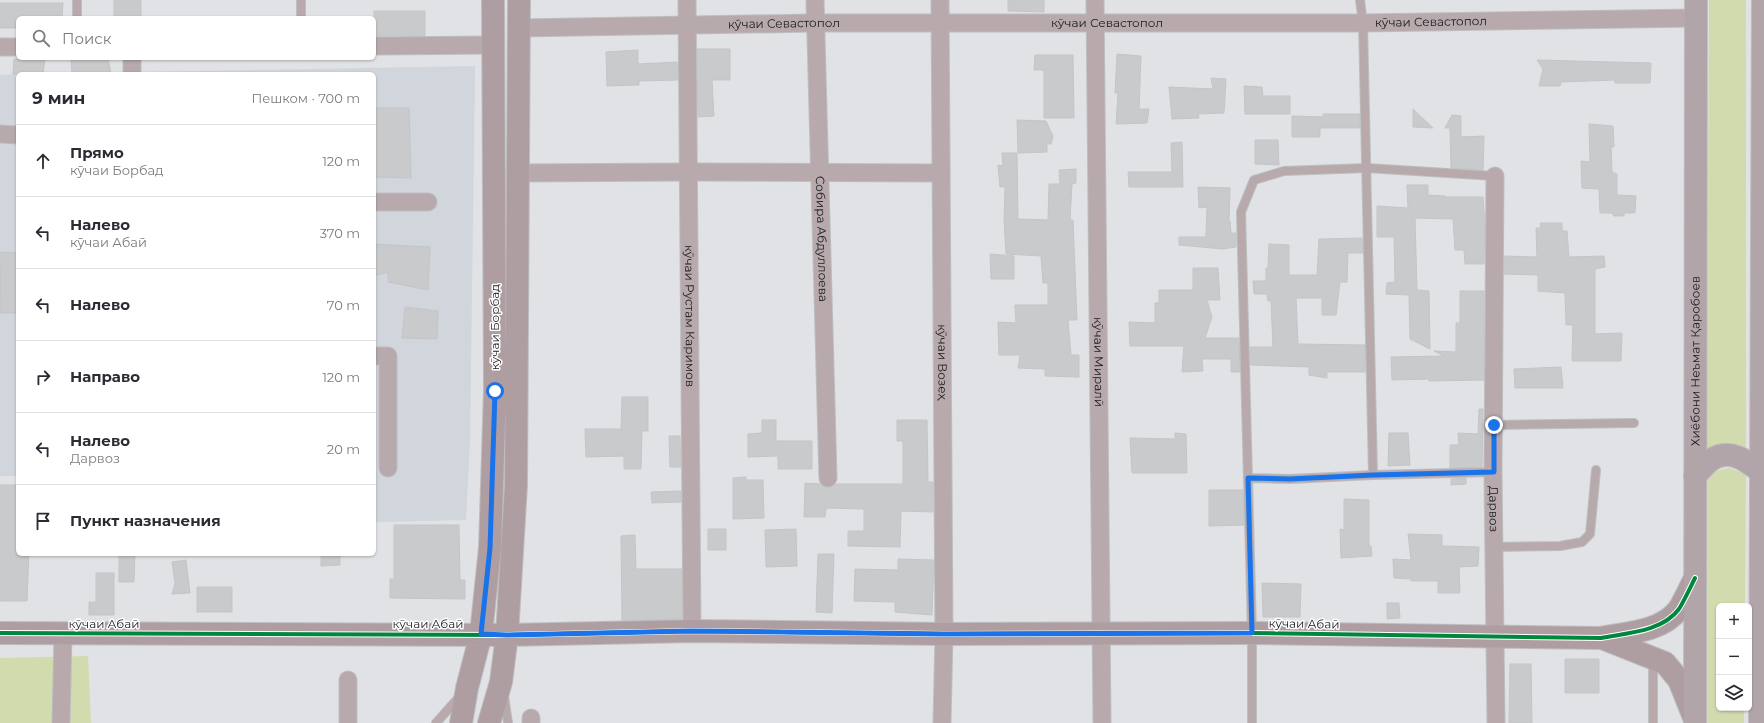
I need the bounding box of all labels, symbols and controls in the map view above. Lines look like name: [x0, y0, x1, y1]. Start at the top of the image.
street label: кӯчаи Севастопол: [1375, 13, 1487, 30]
street label: кӯчаи Севастопол: [728, 15, 840, 31]
street label: кӯчаи Севастопол: [1051, 15, 1163, 30]
search box: [16, 16, 376, 60]
icon: search: [30, 27, 52, 49]
text: Поиск: [62, 29, 111, 48]
text: 9 мин: [32, 88, 85, 108]
text: Пешком · 700 m: [251, 90, 360, 106]
text: Прямо: [70, 143, 124, 162]
icon: ahead: [32, 150, 54, 172]
text: 120 m: [322, 153, 360, 169]
text: кӯчаи Борбад: [70, 162, 163, 178]
street label: Собира Абдуллоева: [813, 176, 831, 302]
text: Налево: [70, 215, 130, 234]
icon: left: [32, 222, 54, 244]
text: 370 m: [320, 225, 360, 241]
text: кӯчаи Абаӣ: [70, 234, 147, 250]
street label: кӯчаи Рустам Каримов: [682, 245, 698, 387]
street label: Хиёбони Неъмат Қаробоев: [1687, 276, 1703, 446]
street label: кӯчаи Борбад: [487, 284, 502, 370]
icon: left: [32, 294, 54, 316]
text: Налево: [70, 295, 130, 314]
text: 70 m: [327, 297, 360, 313]
street label: кӯчаи Миралӣ: [1091, 317, 1107, 407]
street label: кӯчаи Возеҳ: [935, 324, 951, 401]
icon: right: [32, 366, 54, 388]
text: Направо: [70, 367, 140, 386]
text: 120 m: [322, 369, 360, 385]
route start: [486, 382, 504, 400]
route end: [1485, 416, 1503, 434]
text: Налево: [70, 431, 130, 450]
icon: left: [32, 438, 54, 460]
text: 20 m: [327, 441, 360, 457]
text: Дарвоз: [70, 450, 120, 466]
street label: Дарвоз: [1486, 486, 1502, 532]
icon: arrive: [32, 510, 54, 532]
text: Пункт назначения: [70, 511, 221, 530]
map controls: [1716, 603, 1752, 711]
button: +: [1716, 603, 1752, 639]
street label: кӯчаи Абаӣ: [1268, 615, 1340, 632]
street label: кӯчаи Абаӣ: [69, 616, 139, 631]
street label: кӯчаи Абаӣ: [393, 616, 463, 631]
button: −: [1716, 639, 1752, 675]
button: layers: [1716, 675, 1752, 711]

